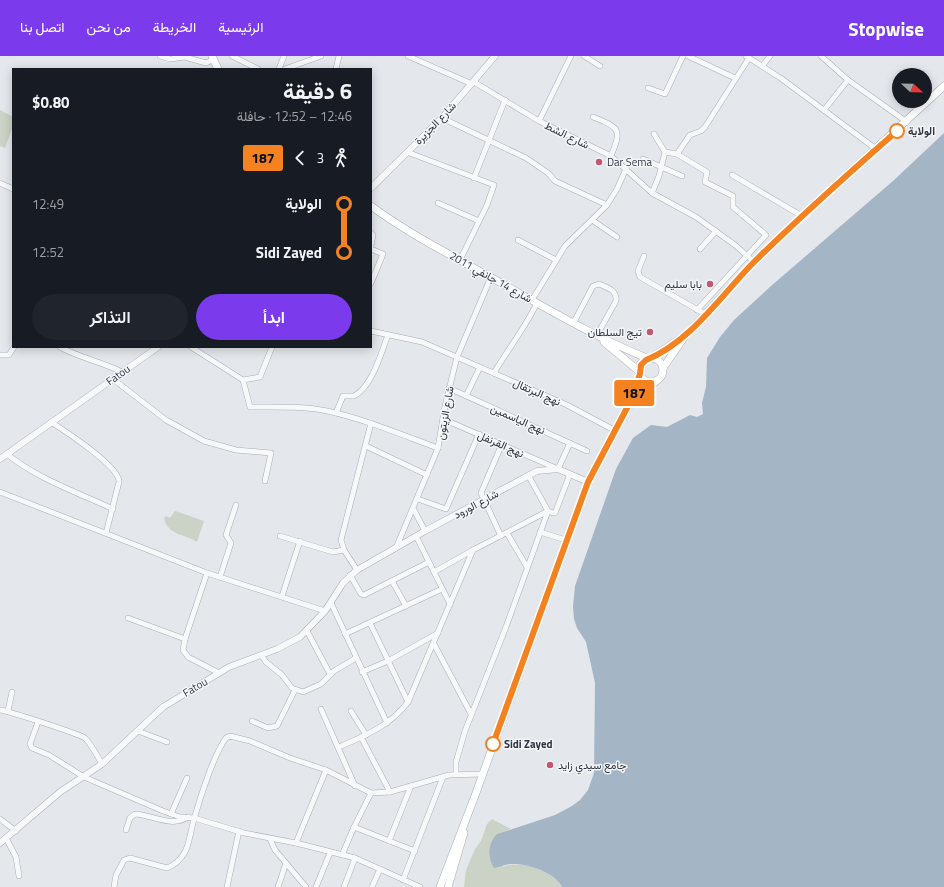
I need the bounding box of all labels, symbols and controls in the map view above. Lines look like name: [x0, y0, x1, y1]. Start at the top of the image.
text: Stopwise: [848, 14, 924, 43]
text: اتصل بنا: [20, 16, 65, 37]
text: من نحن: [87, 16, 131, 37]
text: الخريطة: [153, 16, 196, 37]
text: الرئيسية: [218, 16, 263, 37]
north arrow: [892, 68, 932, 108]
map controls: [892, 68, 932, 108]
text: 6 دقيقة: [283, 74, 352, 108]
text: $0.80: [32, 91, 69, 114]
street label: شارع الجزيرة: [410, 98, 460, 148]
text: 12:46 – 12:52 · حافلة: [237, 106, 352, 126]
street label: شارع الشط: [542, 117, 592, 153]
marker: الولاية: [889, 123, 905, 139]
place label: الولاية: [908, 123, 935, 139]
text: 187: [251, 147, 275, 168]
icon: back: [289, 147, 311, 169]
icon: walk: [330, 147, 352, 169]
text: 3: [317, 148, 324, 168]
place label: Dar Sema: [607, 154, 653, 170]
marker: Dar Sema: [594, 157, 604, 167]
text: الولاية: [285, 192, 322, 215]
text: 12:49: [32, 194, 64, 214]
text: Sidi Zayed: [256, 241, 322, 264]
text: 12:52: [32, 242, 64, 262]
street label: شارع 14 جانفي 2011: [446, 248, 536, 308]
place label: بابا سليم: [664, 276, 702, 292]
marker: بابا سليم: [705, 279, 715, 289]
button: التذاكر: [32, 294, 188, 340]
button: ابدأ: [196, 294, 352, 340]
place label: تيج السلطان: [588, 324, 643, 340]
marker: تيج السلطان: [645, 327, 655, 337]
street label: Fatou: [103, 361, 134, 389]
street label: نهج البرتقال: [511, 374, 563, 410]
line badge: 187: [611, 380, 657, 406]
text: 187: [622, 382, 646, 403]
street label: شارع الزيتون: [432, 385, 458, 441]
street label: نهج الياسمين: [488, 400, 548, 438]
street label: نهج القرنفل: [475, 427, 527, 461]
street label: شارع الورود: [451, 485, 502, 523]
street label: Fatou: [180, 673, 211, 701]
marker: Sidi Zayed: [485, 736, 501, 752]
place label: Sidi Zayed: [504, 736, 553, 752]
place label: جامع سيدي زايد: [558, 757, 627, 775]
marker: جامع سيدي زايد: [545, 760, 555, 770]

